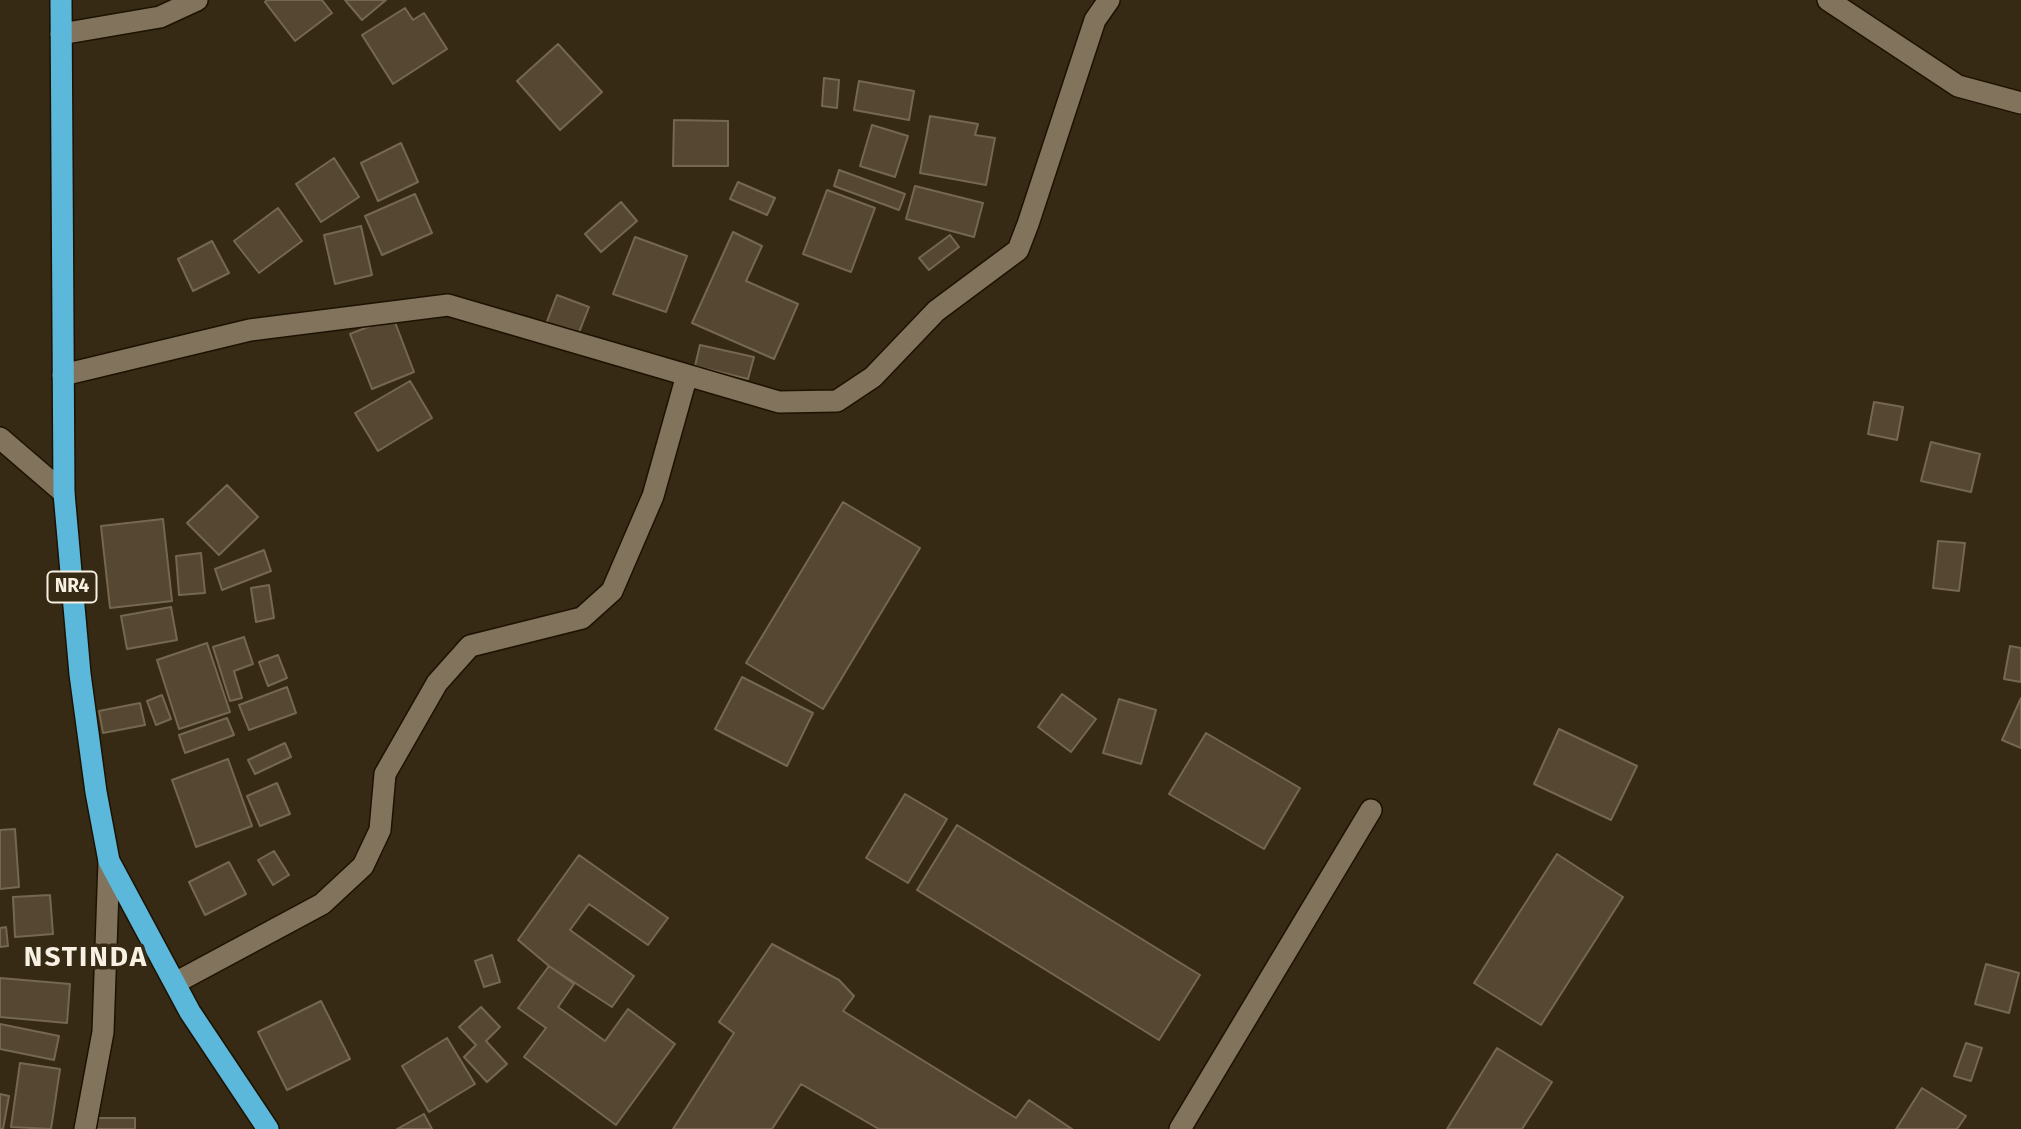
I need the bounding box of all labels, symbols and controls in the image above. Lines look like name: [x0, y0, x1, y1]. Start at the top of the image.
road number: NR4: [48, 572, 96, 602]
district label: NSTINDA: [25, 941, 147, 975]

